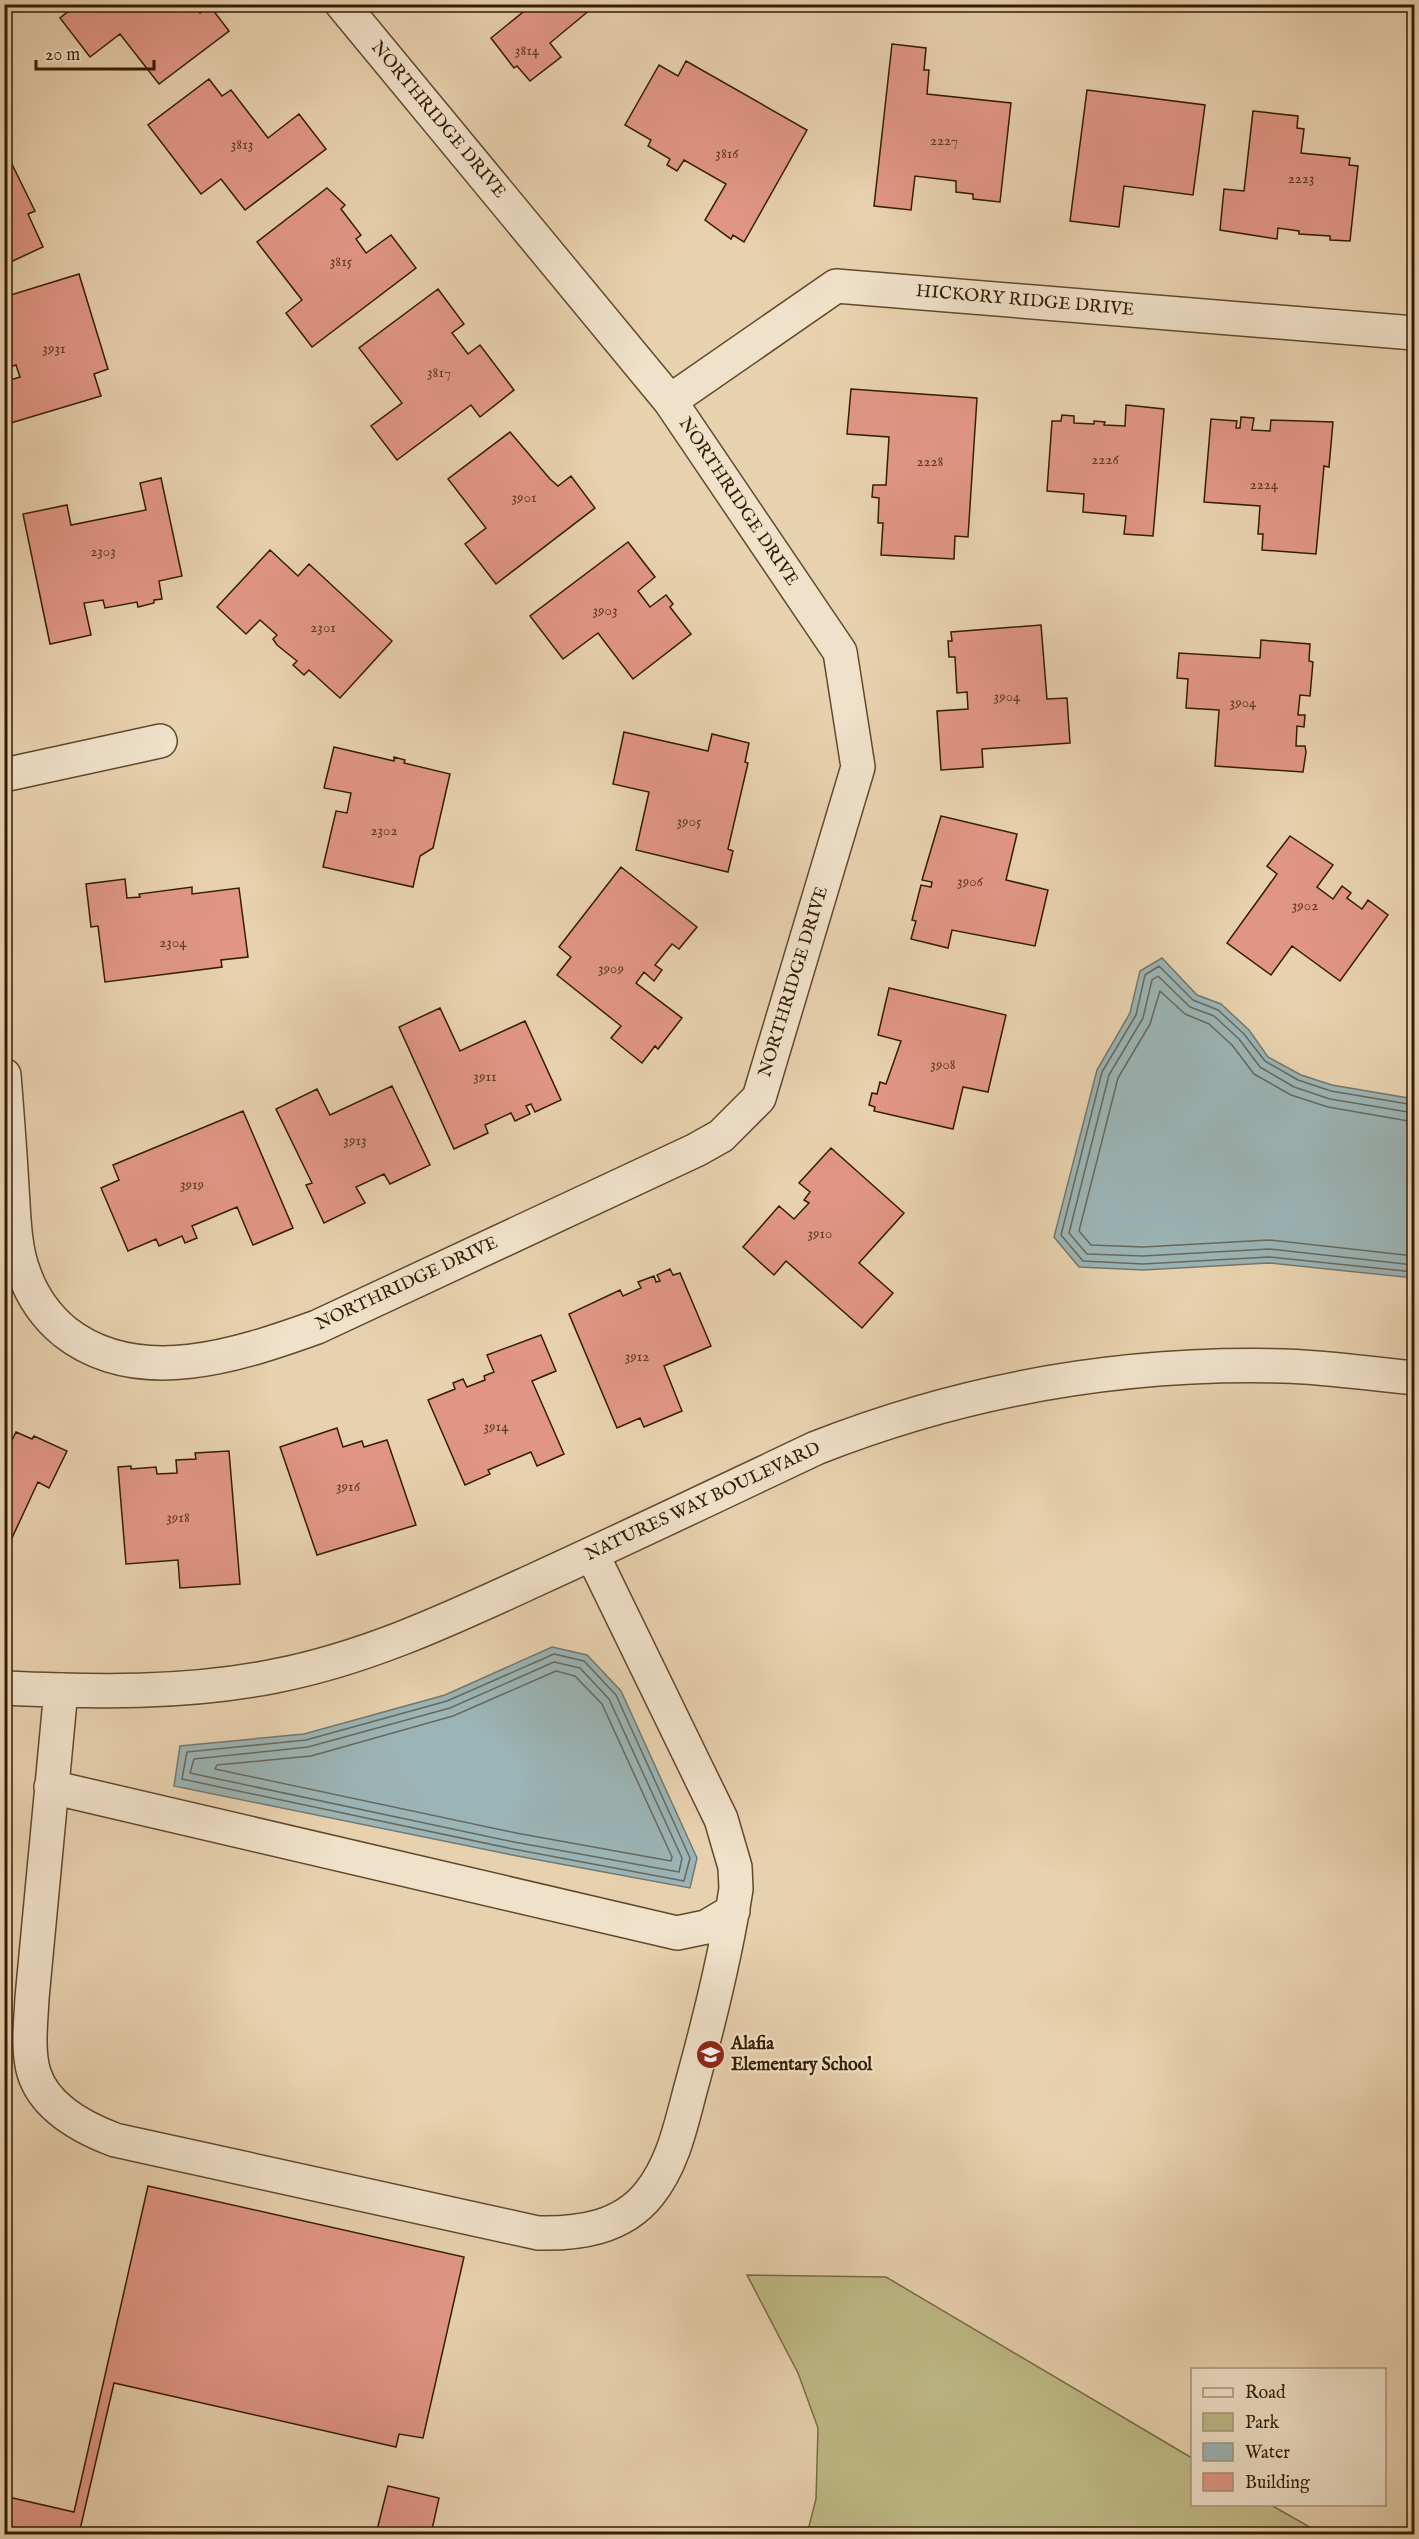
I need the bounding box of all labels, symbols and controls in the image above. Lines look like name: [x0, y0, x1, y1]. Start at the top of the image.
scale bar: [36, 33, 154, 71]
street label: NORTHRIDGE DRIVE: [365, 37, 511, 203]
house number: 3814: [515, 41, 540, 60]
text: 20 m: [45, 44, 80, 67]
house number: 2227: [930, 131, 958, 150]
house number: 3813: [231, 135, 253, 154]
house number: 3816: [715, 144, 739, 163]
house number: 2223: [1288, 169, 1314, 188]
house number: 3815: [330, 252, 353, 271]
street label: HICKORY RIDGE DRIVE: [915, 280, 1135, 322]
house number: 3931: [42, 339, 66, 358]
house number: 3817: [427, 363, 451, 382]
street label: NORTHRIDGE DRIVE: [673, 413, 803, 591]
house number: 2226: [1091, 450, 1119, 469]
house number: 2228: [917, 452, 944, 471]
house number: 2224: [1250, 475, 1279, 494]
house number: 3901: [511, 488, 537, 507]
house number: 2303: [90, 542, 116, 561]
house number: 3903: [592, 601, 618, 620]
house number: 2301: [310, 618, 336, 637]
house number: 3904: [994, 687, 1021, 706]
house number: 3904: [1230, 693, 1257, 712]
house number: 3905: [677, 812, 702, 831]
house number: 2302: [370, 821, 398, 840]
house number: 3906: [957, 872, 984, 891]
street label: NORTHRIDGE DRIVE: [754, 884, 834, 1080]
house number: 3902: [1292, 896, 1318, 915]
house number: 2304: [159, 933, 187, 952]
house number: 3909: [598, 959, 624, 978]
house number: 3908: [930, 1055, 956, 1074]
house number: 3911: [473, 1067, 497, 1086]
house number: 3913: [343, 1131, 367, 1150]
house number: 3919: [180, 1175, 204, 1194]
house number: 3910: [808, 1224, 832, 1243]
street label: NORTHRIDGE DRIVE: [312, 1232, 502, 1336]
house number: 3912: [625, 1347, 649, 1366]
house number: 3914: [483, 1417, 509, 1436]
street label: NATURES WAY BOULEVARD: [582, 1437, 824, 1567]
house number: 3916: [336, 1477, 361, 1496]
house number: 3918: [166, 1508, 190, 1527]
place label: Alafia Elementary School: [730, 2033, 873, 2077]
school or university icon: Alafia Elementary School: [694, 2038, 726, 2070]
legend: [1191, 2368, 1386, 2506]
text: Road: [1245, 2382, 1286, 2405]
text: Park: [1245, 2412, 1280, 2435]
text: Water: [1245, 2442, 1290, 2465]
text: Building: [1245, 2472, 1310, 2495]

